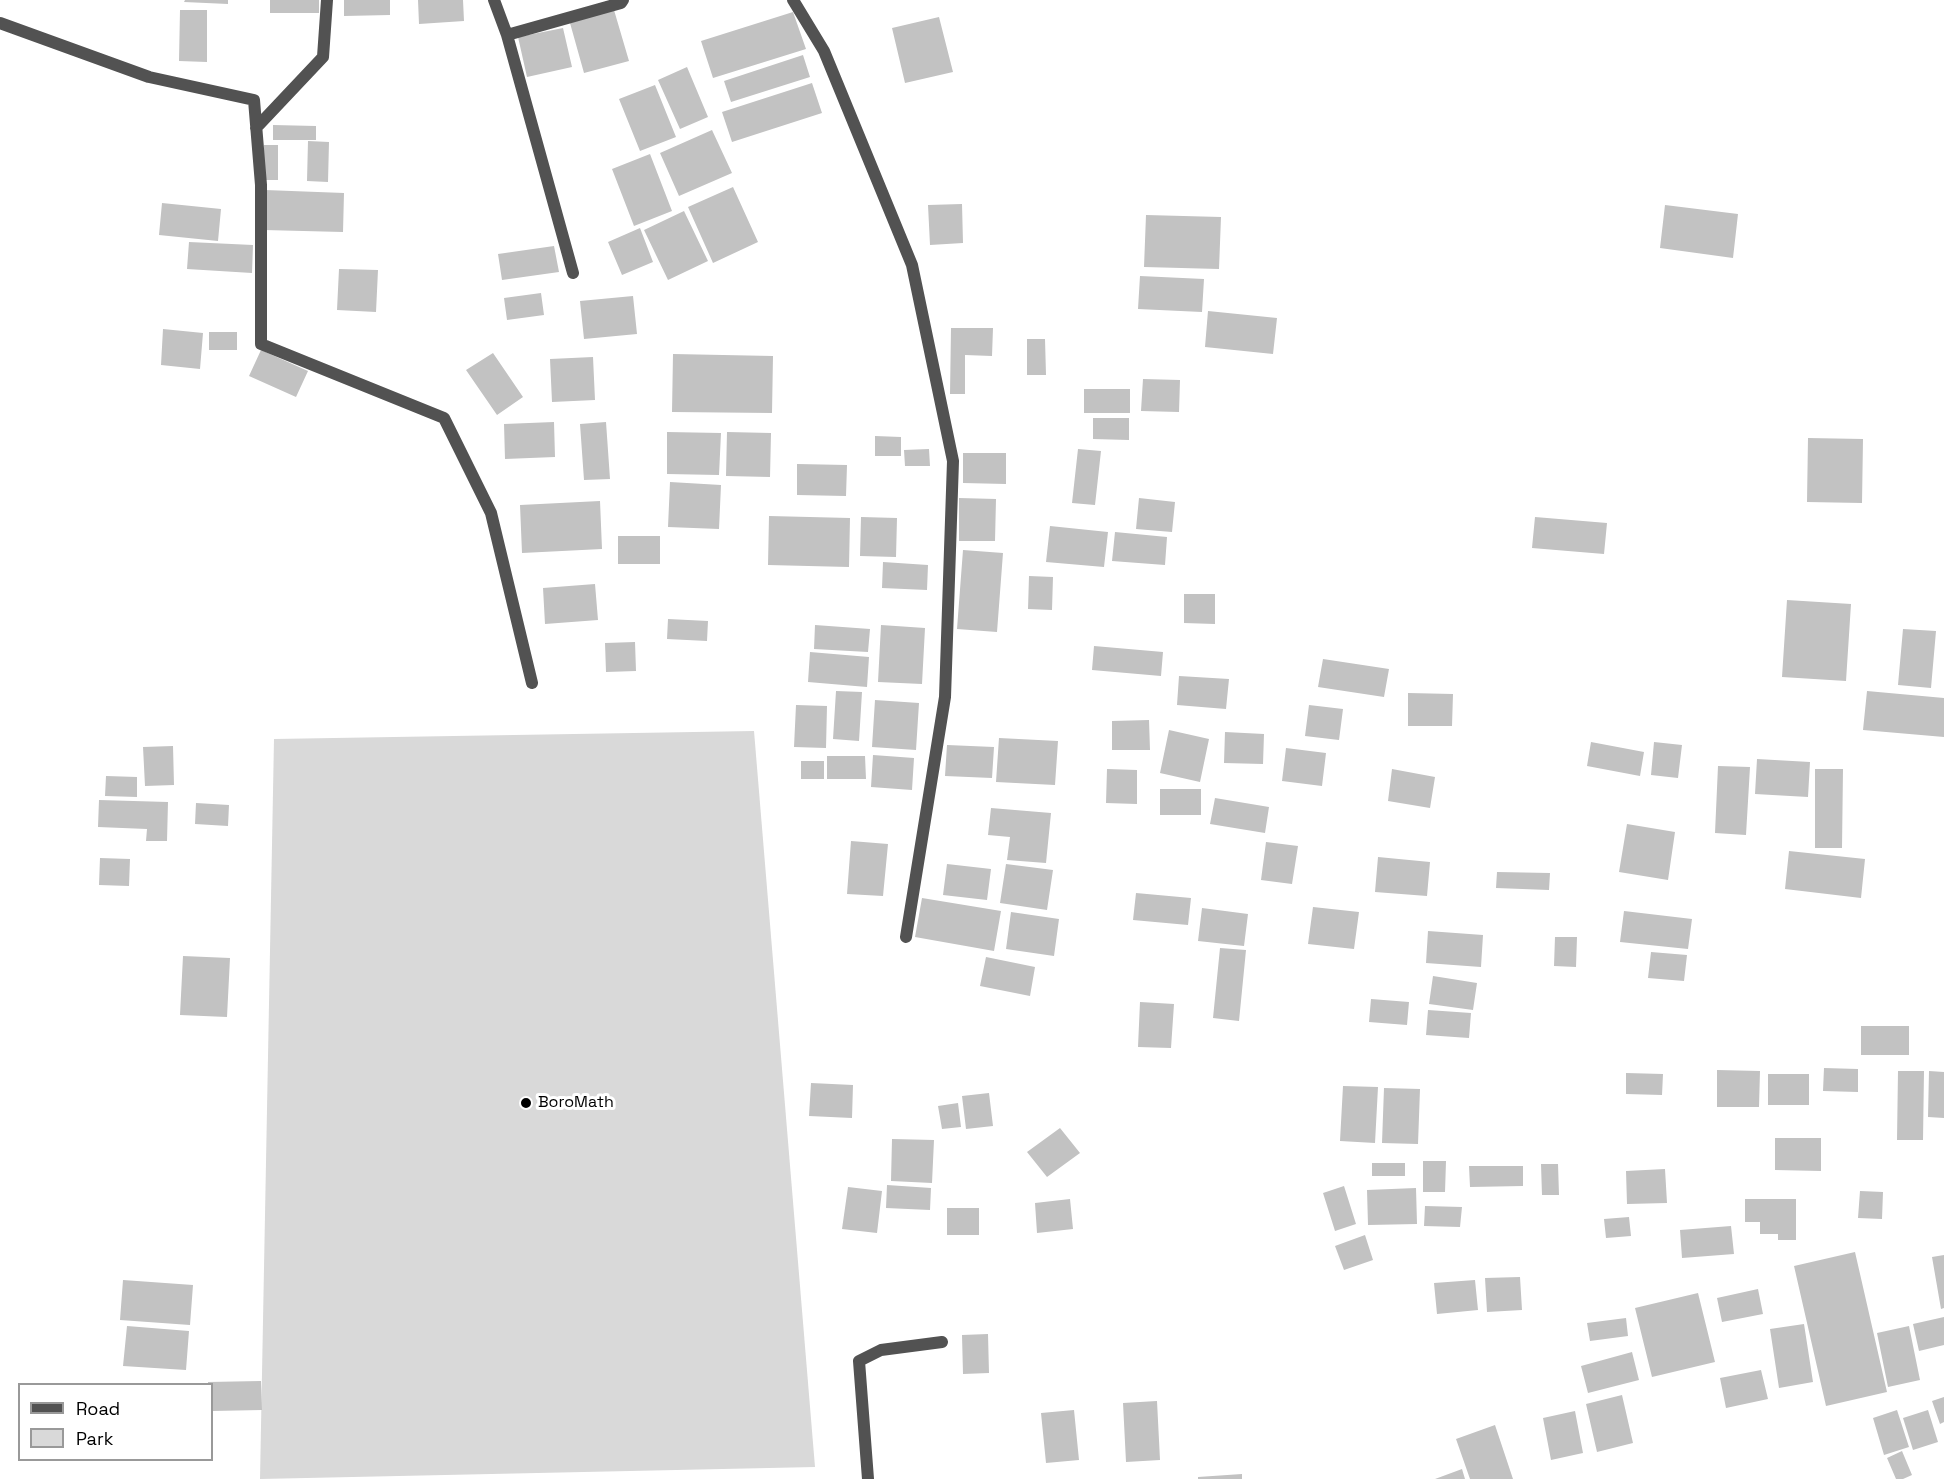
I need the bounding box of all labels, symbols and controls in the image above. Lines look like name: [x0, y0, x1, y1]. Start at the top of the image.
place label: BoroMath: [538, 1093, 614, 1113]
marker: BoroMath: [519, 1096, 533, 1110]
legend: [18, 1383, 213, 1461]
text: Road: [76, 1397, 120, 1420]
text: Park: [76, 1427, 113, 1450]

